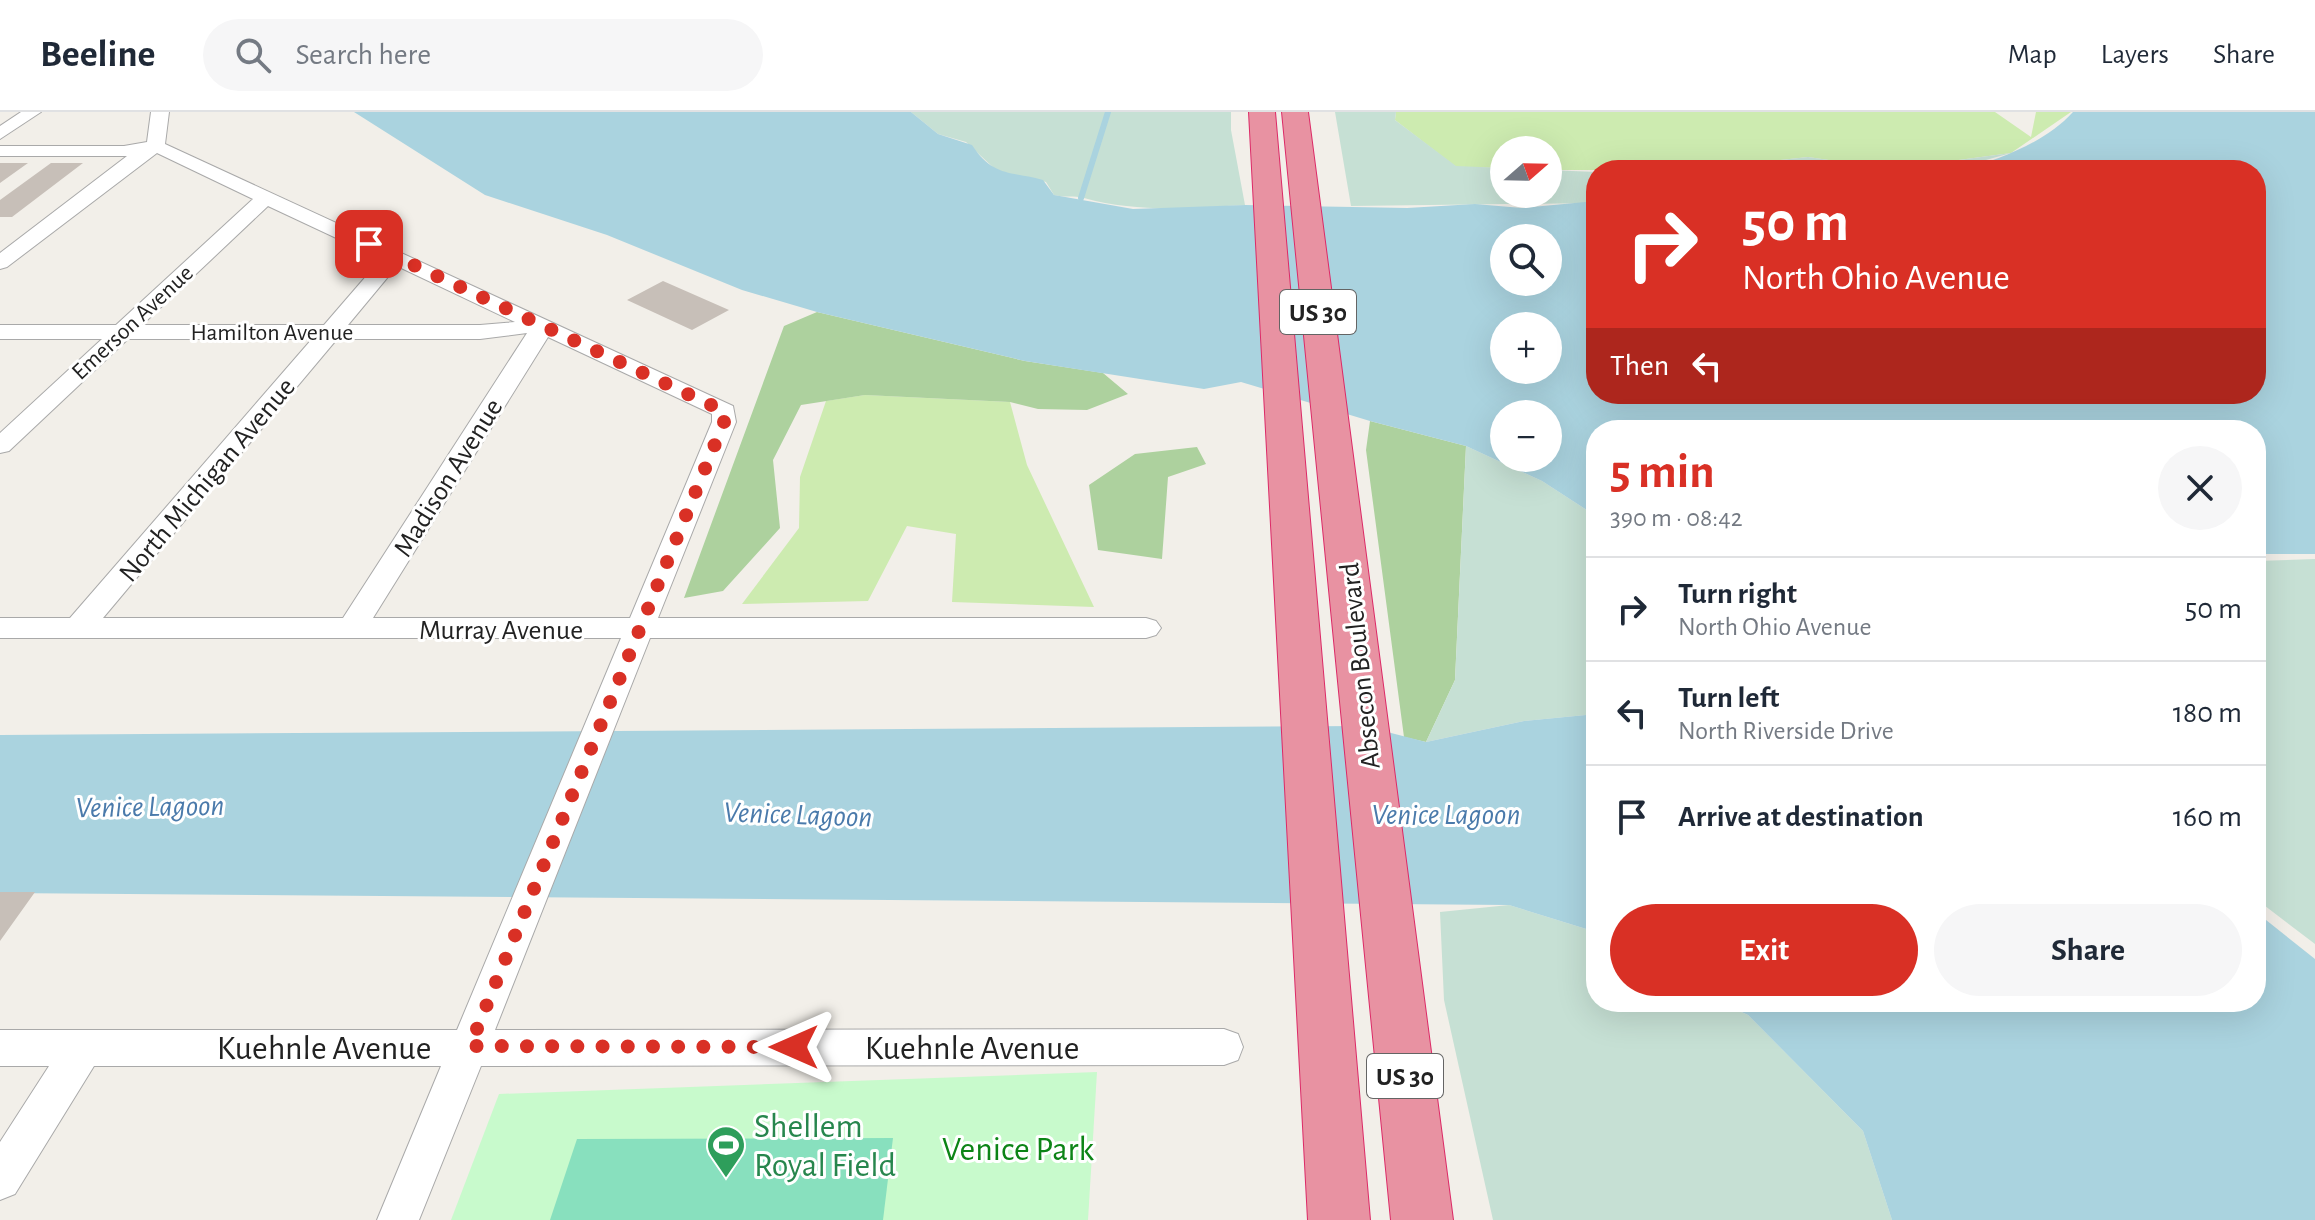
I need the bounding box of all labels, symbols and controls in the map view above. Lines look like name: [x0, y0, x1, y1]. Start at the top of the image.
search box: [203, 19, 763, 91]
icon: search: [231, 33, 275, 77]
text: Beeline: [40, 36, 155, 74]
text: Search here: [295, 40, 431, 70]
text: Map: [2008, 41, 2057, 69]
text: Layers: [2101, 41, 2169, 69]
text: Share: [2213, 41, 2275, 69]
north arrow: [1490, 136, 1562, 208]
map controls: [1490, 136, 1562, 472]
icon: right: [1610, 192, 1714, 296]
text: 50 m: [1742, 195, 1849, 251]
pin: [335, 210, 403, 278]
icon: arrive: [347, 222, 391, 266]
button: search: [1490, 224, 1562, 296]
text: North Ohio Avenue: [1742, 260, 2010, 296]
street label: Emerson Avenue: [67, 261, 198, 385]
road number: US 30: [1280, 290, 1356, 334]
button: +: [1490, 312, 1562, 384]
street label: Hamilton Avenue: [191, 321, 353, 345]
icon: left: [1685, 344, 1729, 388]
text: Then: [1610, 351, 1669, 381]
street label: North Michigan Avenue: [114, 373, 301, 588]
street label: Madison Avenue: [389, 394, 508, 562]
button: −: [1490, 400, 1562, 472]
button: close: [2158, 446, 2242, 530]
text: 5 min: [1610, 449, 1715, 497]
text: 390 m · 08:42: [1610, 505, 1743, 531]
street label: Absecon Boulevard: [1336, 561, 1386, 770]
text: Turn right: [1678, 579, 1797, 609]
icon: right: [1610, 587, 1654, 631]
text: 50 m: [2185, 594, 2242, 624]
text: North Ohio Avenue: [1678, 614, 1871, 640]
street label: Murray Avenue: [419, 617, 583, 645]
text: Turn left: [1678, 683, 1779, 713]
icon: left: [1610, 691, 1654, 735]
text: 180 m: [2173, 698, 2242, 728]
text: North Riverside Drive: [1678, 718, 1894, 744]
water label: Venice Lagoon: [75, 791, 225, 823]
icon: arrive: [1610, 795, 1654, 839]
water label: Venice Lagoon: [723, 797, 873, 833]
water label: Venice Lagoon: [1372, 800, 1520, 830]
text: Arrive at destination: [1678, 802, 1924, 832]
text: 160 m: [2173, 802, 2242, 832]
button: Exit: [1610, 904, 1918, 996]
button: Share: [1934, 904, 2242, 996]
position arrow: [752, 1005, 836, 1089]
street label: Kuehnle Avenue: [217, 1032, 431, 1066]
street label: Kuehnle Avenue: [865, 1032, 1079, 1066]
road number: US 30: [1367, 1054, 1443, 1098]
place label: Shellem Royal Field: [754, 1110, 896, 1183]
sports icon: Shellem Royal Field: [705, 1124, 747, 1179]
park label: Venice Park: [942, 1133, 1095, 1167]

